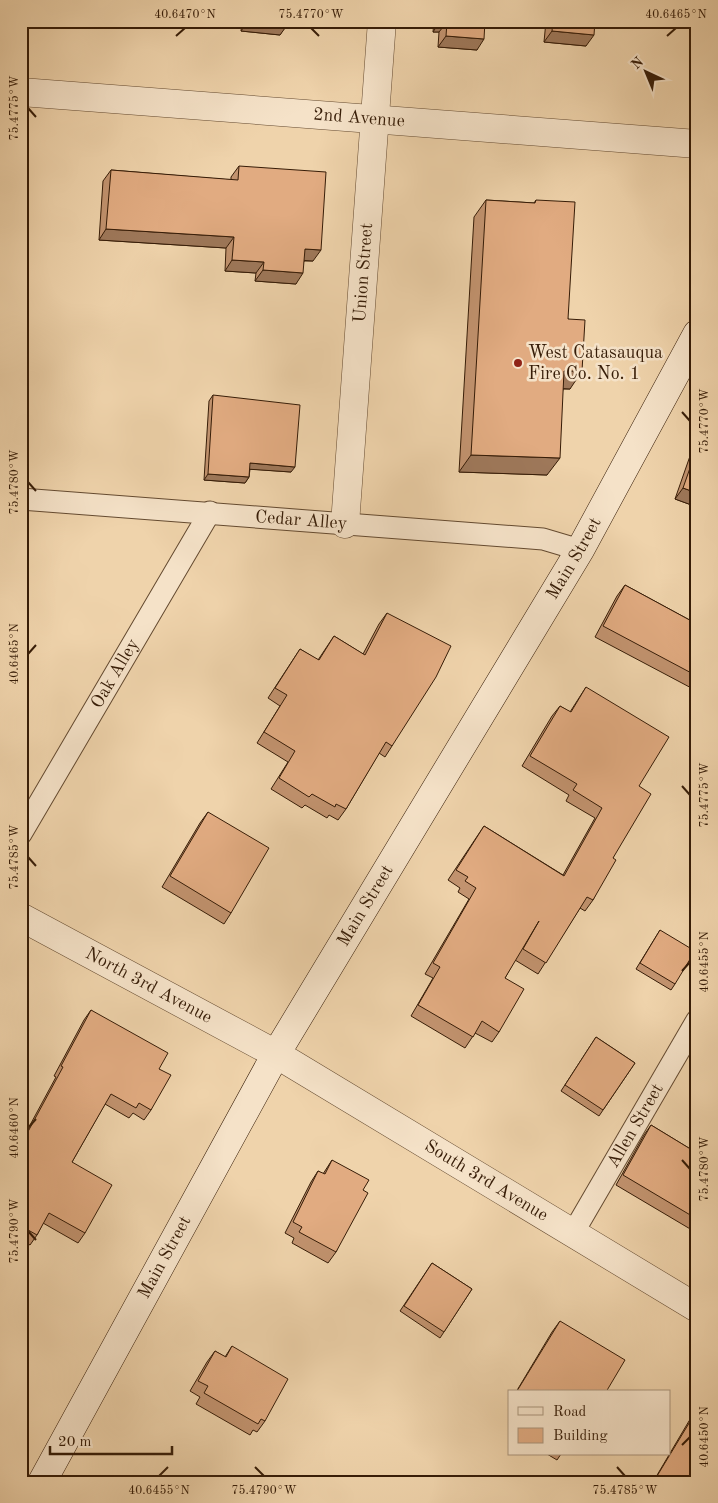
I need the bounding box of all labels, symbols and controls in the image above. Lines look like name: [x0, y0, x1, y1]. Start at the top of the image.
text: 75.4770°W: [279, 8, 344, 21]
text: 40.6465°N: [645, 8, 707, 21]
text: 40.6470°N: [154, 9, 216, 21]
north arrow: [620, 48, 670, 98]
text: N: [629, 54, 647, 72]
text: 75.4775°W: [8, 75, 21, 140]
street label: 2nd Avenue: [313, 106, 405, 130]
street label: Union Street: [351, 222, 376, 323]
place label: West Catasauqua Fire Co. No. 1: [528, 344, 663, 383]
marker: West Catasauqua Fire Co. No. 1: [512, 357, 524, 369]
text: 75.4770°W: [698, 388, 711, 453]
text: 75.4780°W: [8, 449, 21, 514]
street label: Cedar Alley: [254, 508, 348, 533]
street label: Main Street: [543, 515, 605, 603]
text: 40.6465°N: [8, 623, 21, 685]
street label: Oak Alley: [88, 635, 143, 711]
text: 75.4775°W: [698, 762, 711, 827]
text: 75.4785°W: [8, 824, 21, 889]
street label: Main Street: [334, 862, 397, 949]
text: 40.6455°N: [698, 931, 711, 993]
street label: North 3rd Avenue: [82, 944, 215, 1027]
street label: Allen Street: [604, 1081, 667, 1171]
text: 40.6460°N: [9, 1097, 21, 1159]
text: 75.4780°W: [698, 1136, 711, 1201]
street label: South 3rd Avenue: [421, 1137, 551, 1225]
text: 75.4790°W: [8, 1198, 21, 1263]
street label: Main Street: [135, 1213, 195, 1302]
legend: [508, 1390, 670, 1456]
text: Road: [553, 1405, 587, 1420]
text: 40.6450°N: [698, 1406, 711, 1468]
scale bar: [50, 1423, 172, 1455]
text: Building: [553, 1429, 608, 1444]
text: 20 m: [58, 1435, 92, 1450]
text: 40.6455°N: [128, 1484, 190, 1497]
text: 75.4790°W: [232, 1484, 297, 1497]
text: 75.4785°W: [593, 1484, 658, 1497]

